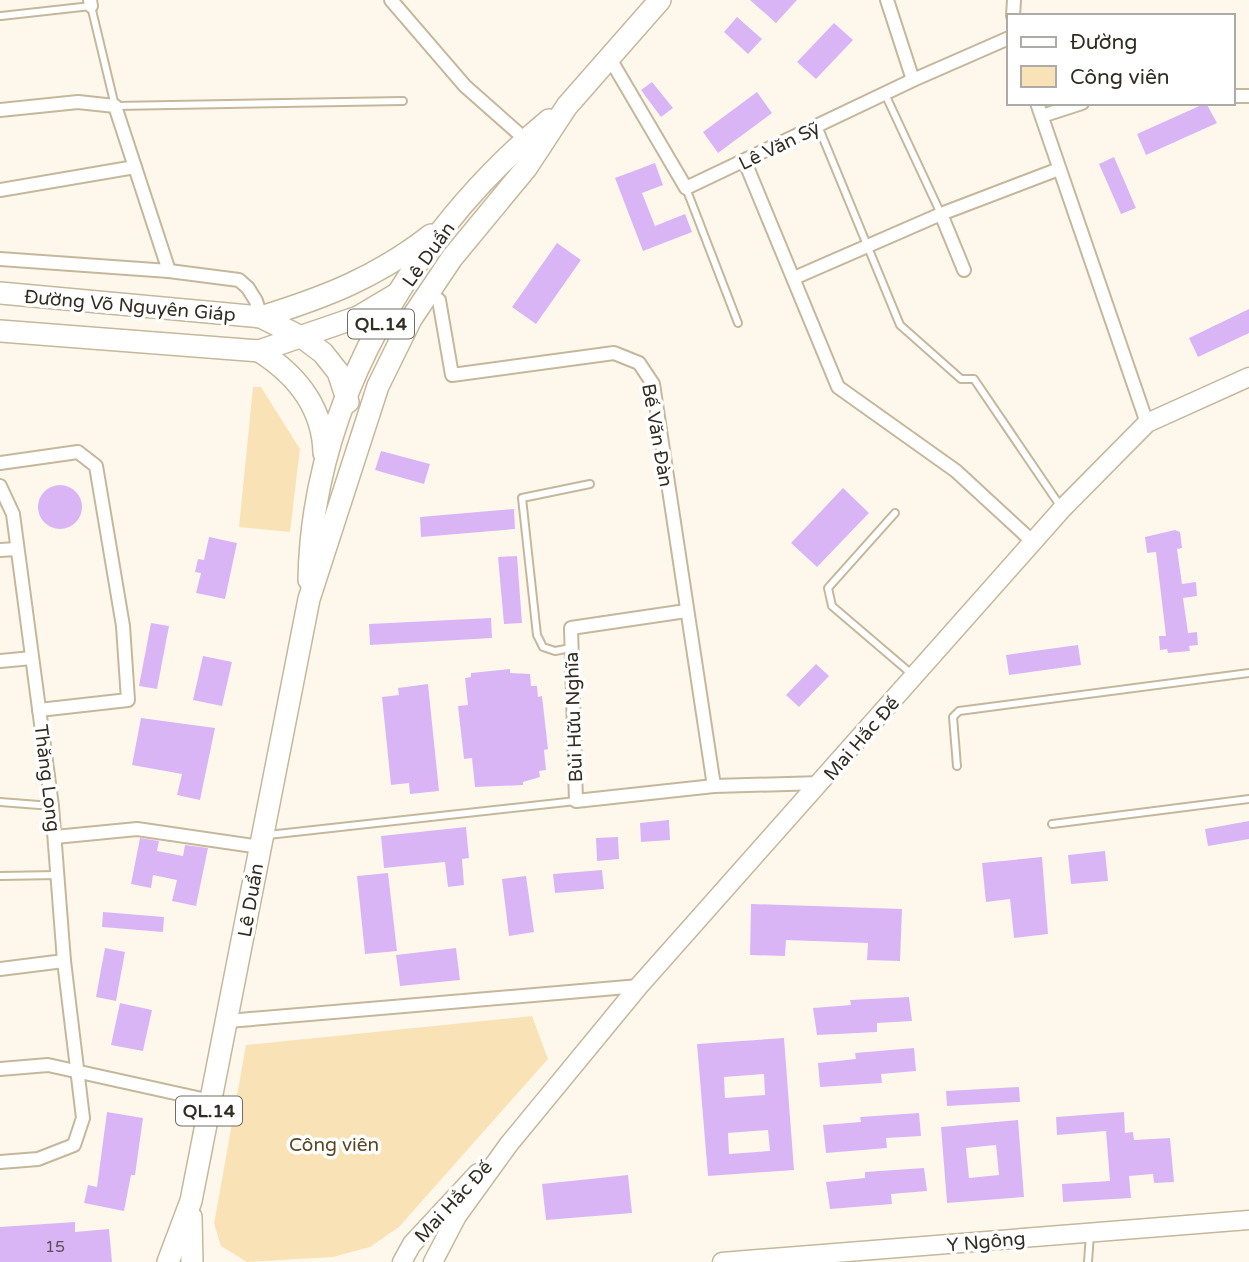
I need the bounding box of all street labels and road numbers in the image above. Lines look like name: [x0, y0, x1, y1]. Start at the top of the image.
street label: Lê Văn Sỹ: [735, 117, 823, 175]
street label: Lê Duẩn: [398, 218, 460, 291]
street label: Đường Võ Nguyên Giáp: [23, 286, 237, 326]
road number: QL.14: [348, 310, 414, 338]
street label: Bế Văn Đàn: [637, 382, 677, 489]
street label: Bùi Hữu Nghĩa: [561, 651, 587, 783]
street label: Mai Hắc Đế: [819, 692, 904, 785]
street label: Thăng Long: [29, 723, 65, 833]
street label: Lê Duẩn: [234, 862, 268, 939]
road number: QL.14: [176, 1096, 242, 1126]
street label: Mai Hắc Đế: [410, 1156, 497, 1247]
street label: Y Ngông: [946, 1228, 1026, 1256]

